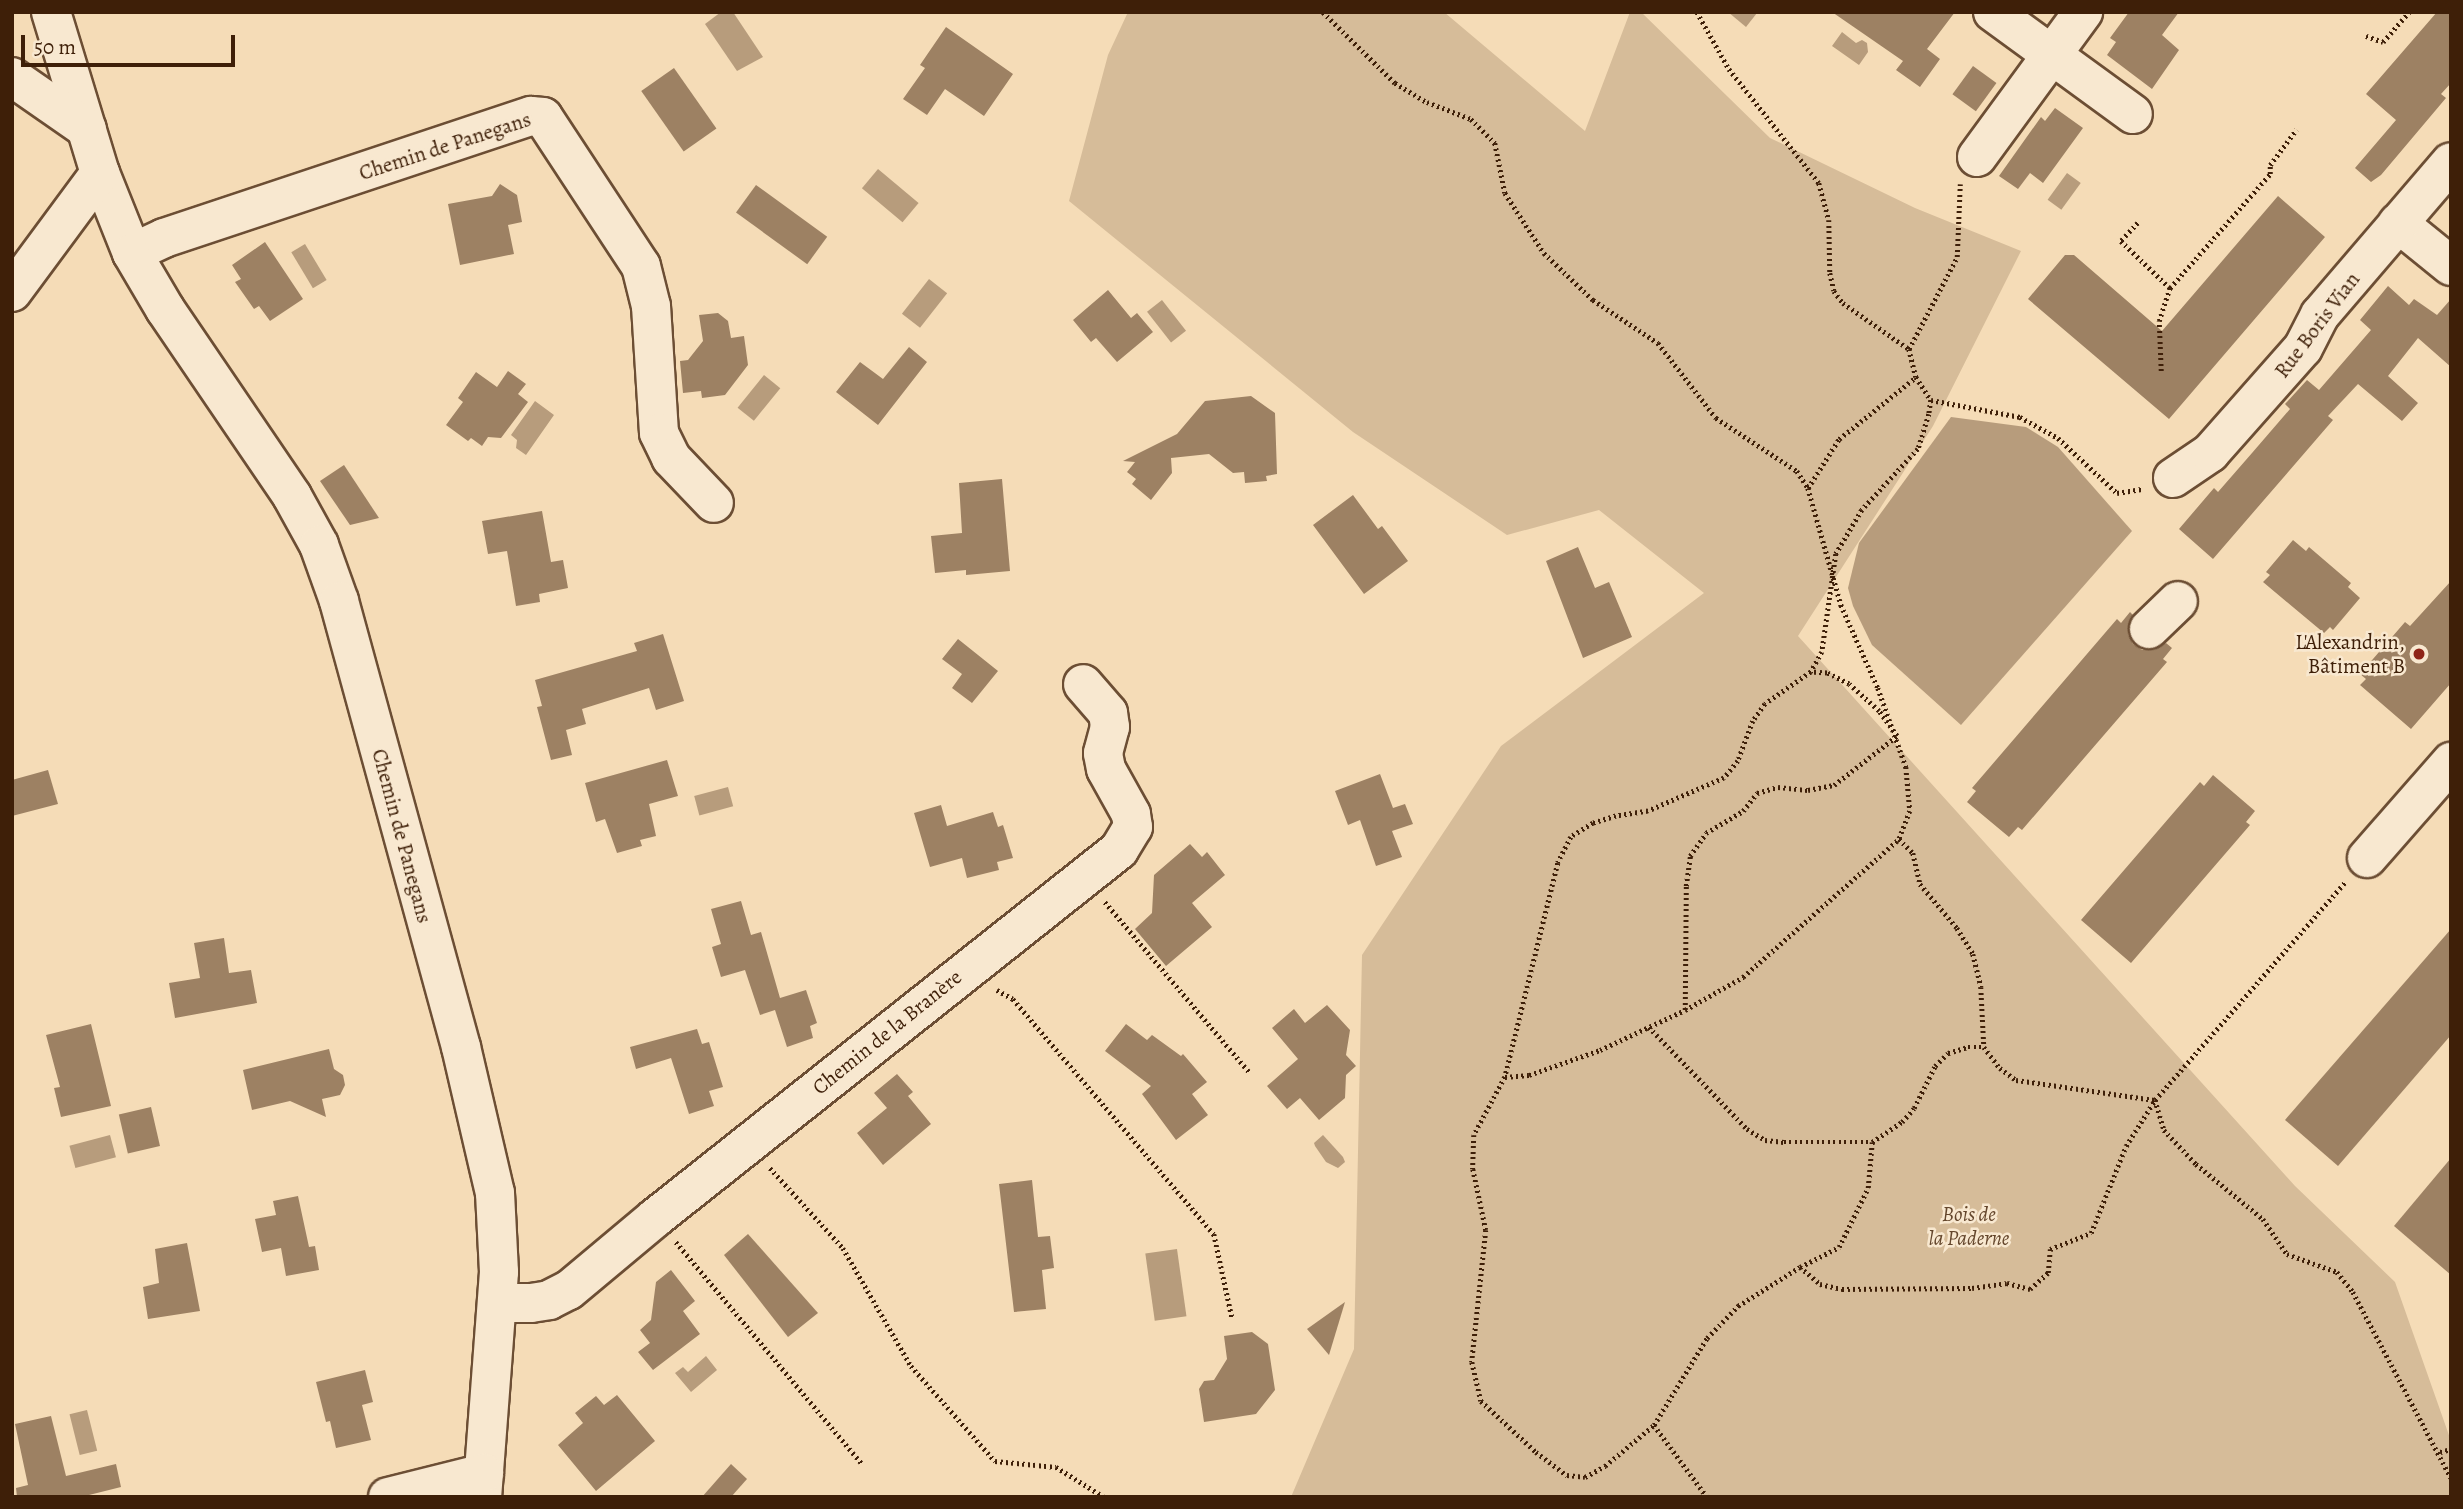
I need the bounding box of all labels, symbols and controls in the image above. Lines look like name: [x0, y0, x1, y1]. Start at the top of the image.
scale bar: [24, 21, 238, 65]
text: 50 m: [34, 33, 76, 61]
street label: Chemin de Panegans: [356, 106, 534, 186]
street label: Rue Boris Vian: [2269, 267, 2365, 383]
place label: L'Alexandrin, Bâtiment B: [2295, 629, 2405, 679]
marker: L'Alexandrin, Bâtiment B: [2411, 646, 2427, 662]
street label: Chemin de Panegans: [367, 746, 437, 926]
street label: Chemin de la Branère: [807, 964, 967, 1100]
park label: Bois de la Paderne: [1929, 1201, 2009, 1251]

